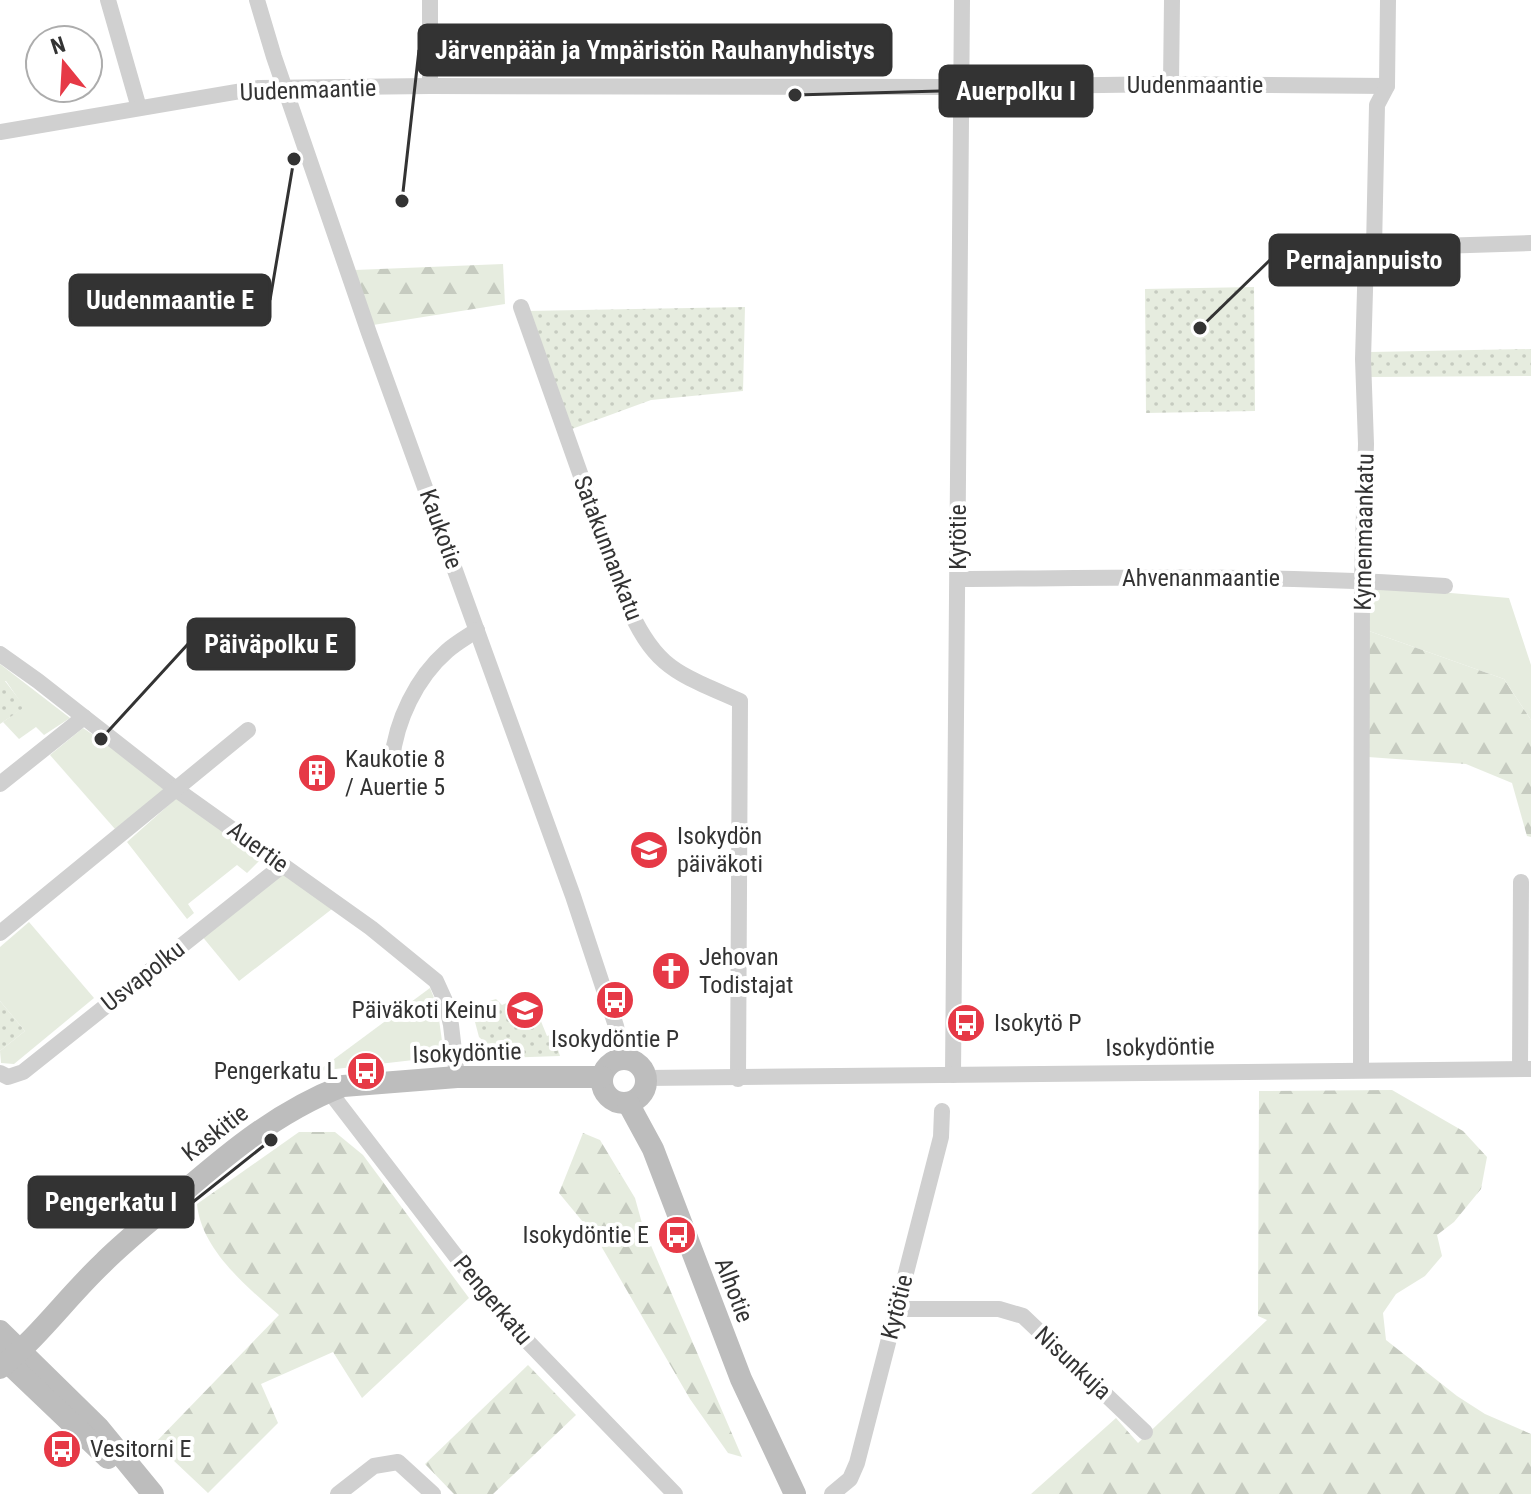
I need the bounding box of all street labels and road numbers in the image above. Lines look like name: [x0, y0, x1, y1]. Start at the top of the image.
street label: Uudenmaantie: [1127, 71, 1263, 99]
street label: Uudenmaantie: [239, 74, 377, 106]
street label: Kymenmaankatu: [1349, 453, 1379, 611]
street label: Satakunnankatu: [568, 472, 648, 624]
street label: Kaukotie: [414, 485, 468, 573]
street label: Kytötie: [944, 504, 972, 570]
street label: Ahvenanmaantie: [1122, 564, 1280, 592]
street label: Auertie: [222, 816, 294, 878]
street label: Usvapolku: [96, 935, 190, 1017]
street label: Isokydöntie: [1105, 1032, 1215, 1062]
street label: Isokydöntie: [412, 1037, 522, 1069]
street label: Kaskitie: [177, 1099, 253, 1167]
street label: Pengerkatu: [448, 1250, 538, 1350]
street label: Alhotie: [709, 1254, 759, 1326]
street label: Kytötie: [876, 1272, 918, 1342]
street label: Nisunkuja: [1029, 1321, 1117, 1405]

